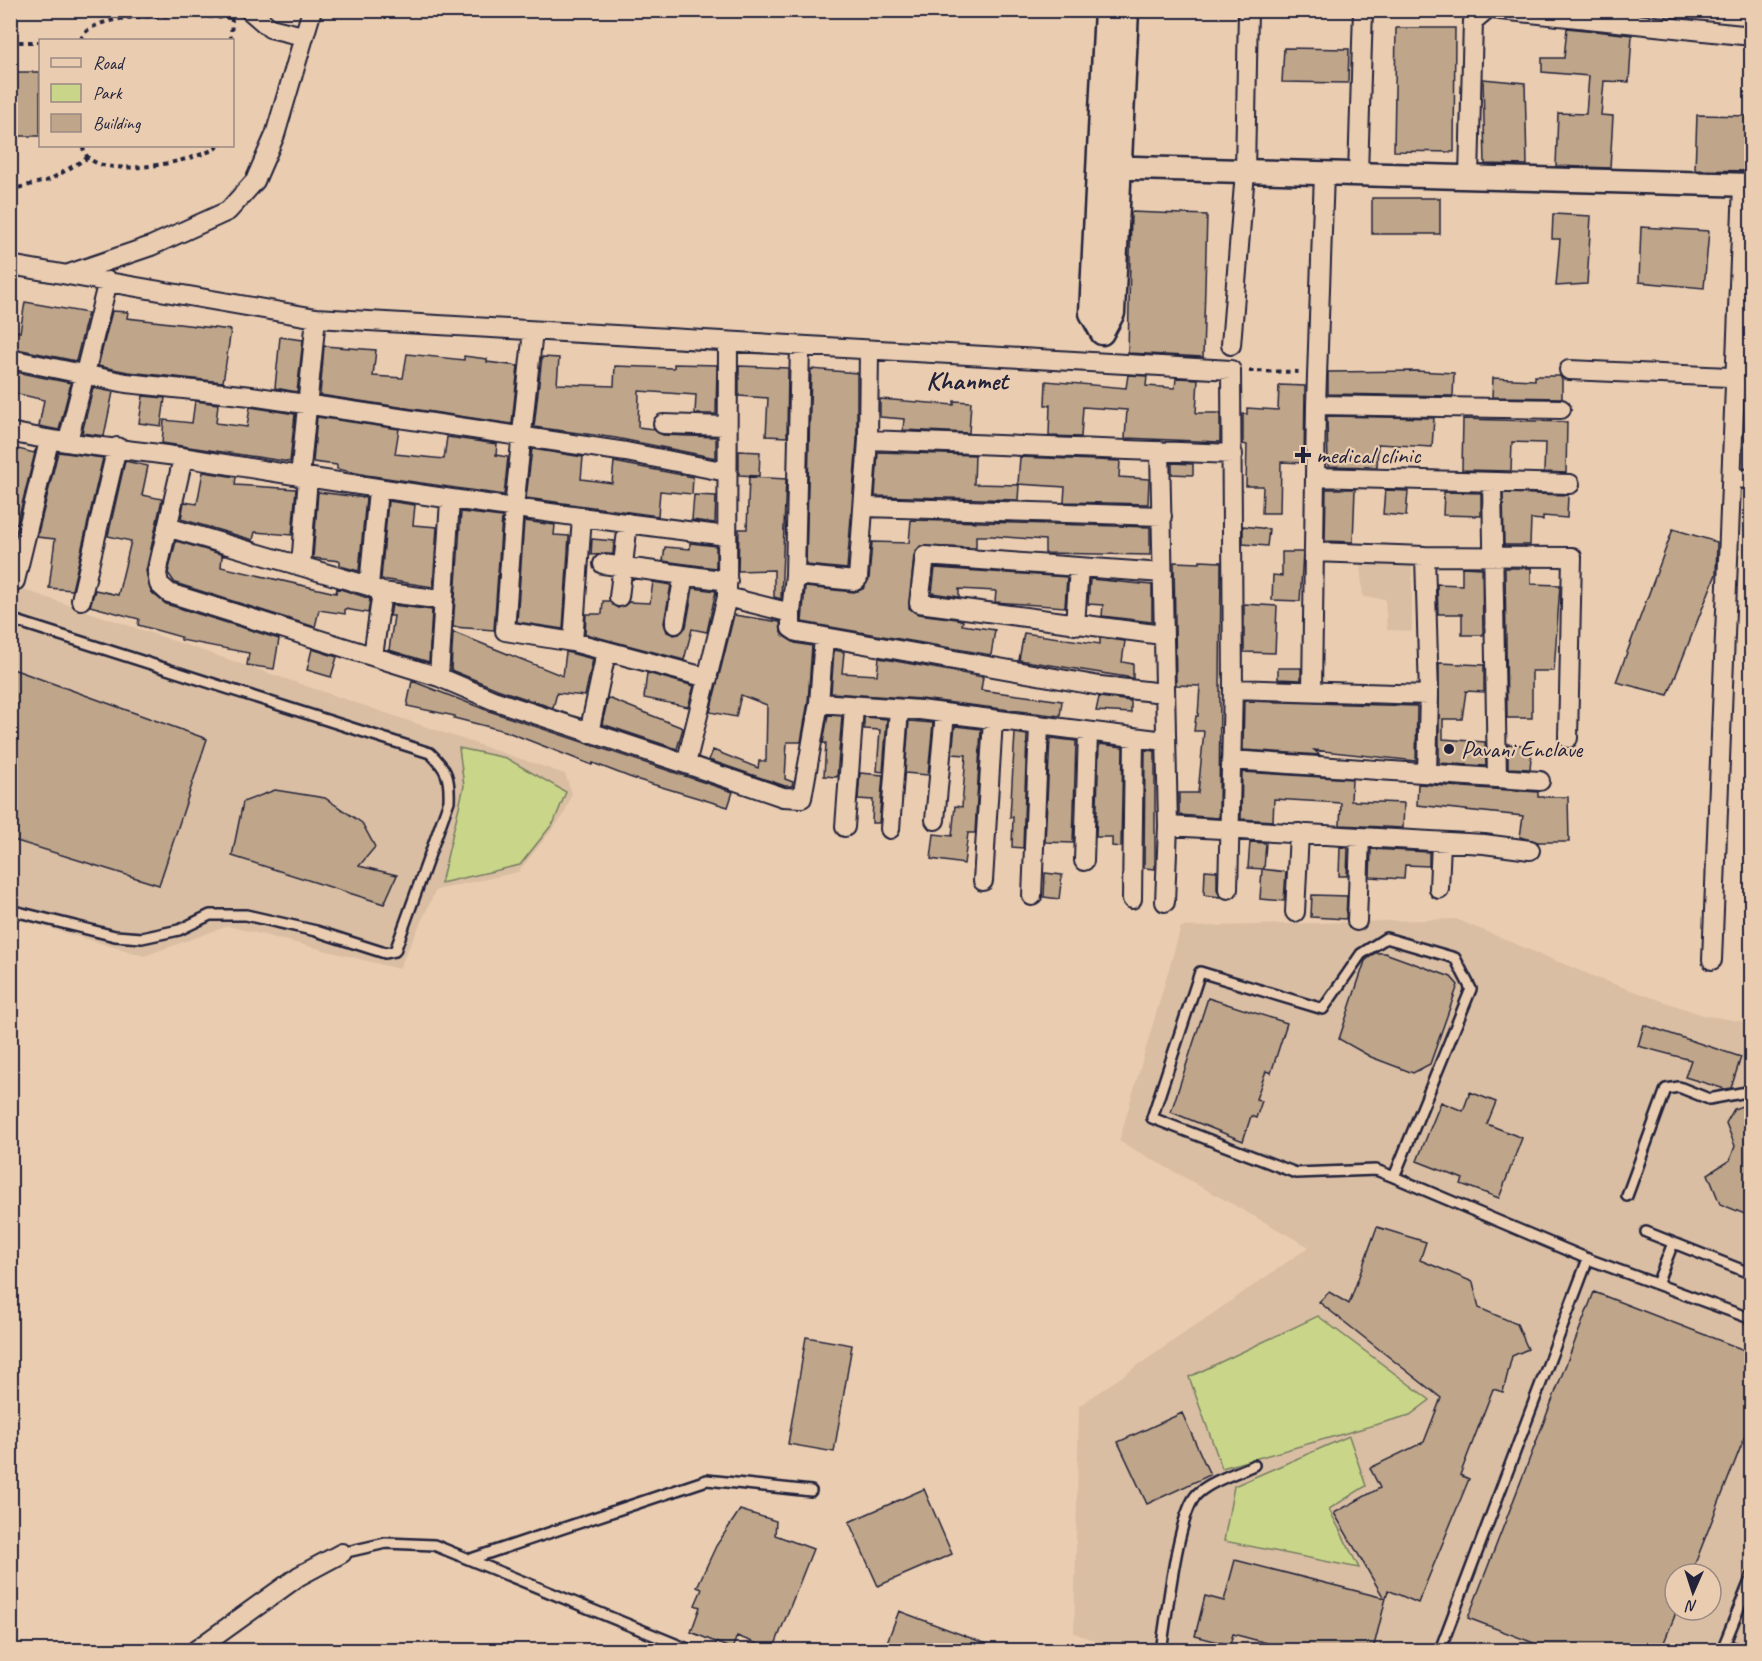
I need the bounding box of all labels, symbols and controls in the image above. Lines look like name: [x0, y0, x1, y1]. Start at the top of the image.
legend: [39, 39, 234, 147]
text: Road: [93, 52, 126, 74]
text: Park: [93, 82, 123, 104]
text: Building: [93, 112, 142, 134]
district label: Khanmet: [926, 364, 1010, 397]
place label: medical clinic: [1316, 440, 1422, 470]
marker: medical clinic: [1294, 446, 1312, 464]
place label: Pavani Enclave: [1461, 734, 1584, 764]
marker: Pavani Enclave: [1442, 742, 1456, 756]
north arrow: [1663, 1562, 1723, 1622]
text: N: [1684, 1596, 1698, 1616]

